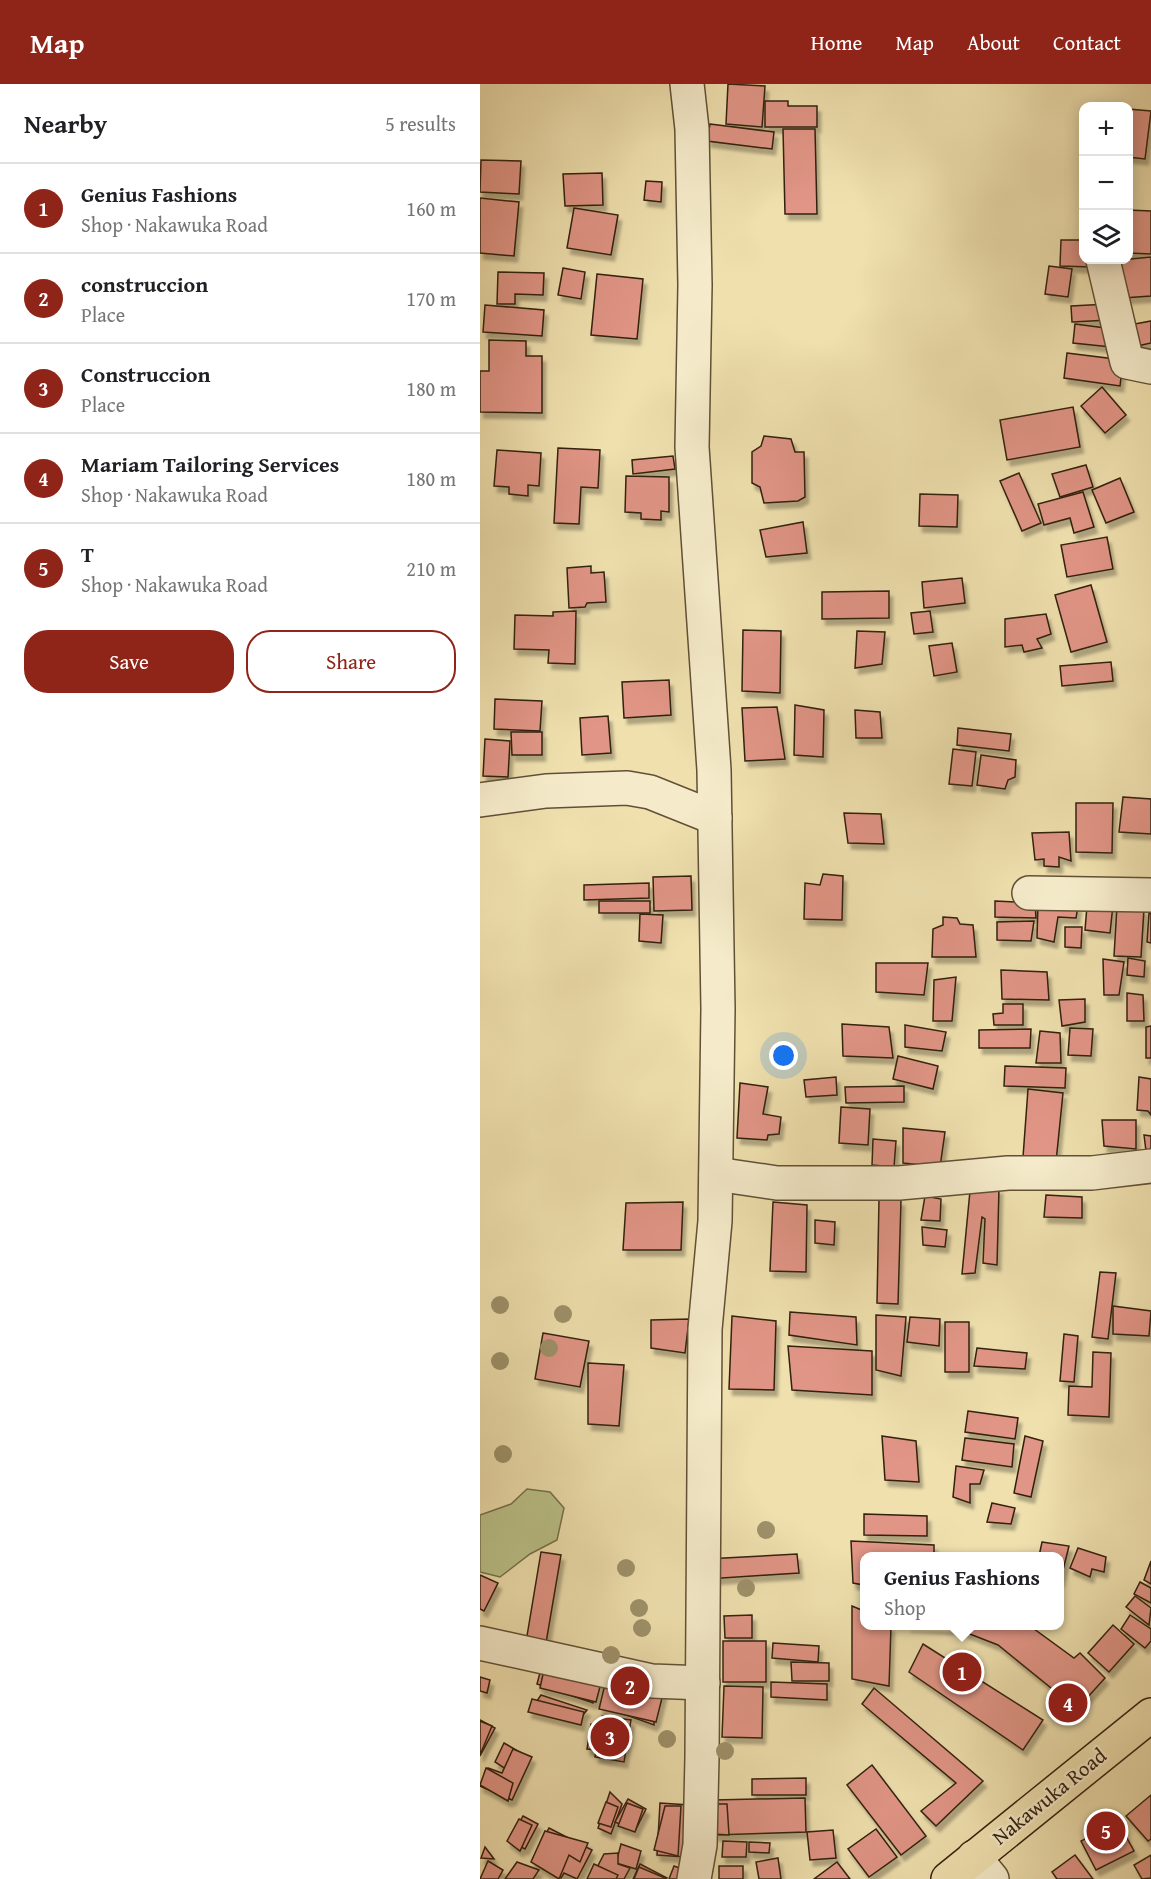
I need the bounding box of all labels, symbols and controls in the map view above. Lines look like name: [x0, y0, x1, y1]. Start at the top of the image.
text: Map: [30, 22, 84, 63]
text: Home: [811, 27, 862, 58]
text: Map: [895, 27, 934, 58]
text: About: [967, 27, 1020, 58]
text: Contact: [1053, 27, 1121, 58]
map controls: [1079, 102, 1133, 264]
button: +: [1079, 102, 1133, 156]
text: Nearby: [24, 104, 107, 143]
text: 5 results: [385, 109, 456, 138]
button: −: [1079, 156, 1133, 210]
text: Genius Fashions: [81, 178, 237, 210]
text: 1: [38, 194, 49, 223]
text: 160 m: [406, 194, 456, 223]
text: Shop · Nakawuka Road: [81, 210, 268, 239]
button: layers: [1079, 210, 1133, 264]
text: construccion: [81, 268, 208, 300]
text: 2: [38, 284, 49, 313]
text: 170 m: [406, 284, 456, 313]
text: Place: [81, 300, 125, 329]
text: Construccion: [81, 358, 211, 390]
text: 3: [38, 374, 49, 403]
text: 180 m: [406, 374, 456, 403]
text: Place: [81, 390, 125, 419]
text: Mariam Tailoring Services: [81, 448, 339, 480]
text: 4: [38, 464, 49, 493]
text: 180 m: [406, 464, 456, 493]
text: Shop · Nakawuka Road: [81, 480, 268, 509]
text: T: [81, 538, 94, 570]
text: 5: [38, 554, 49, 583]
text: 210 m: [406, 554, 456, 583]
text: Shop · Nakawuka Road: [81, 570, 268, 599]
button: Save: [24, 630, 234, 693]
button: Share: [246, 630, 456, 693]
your location: [769, 1041, 798, 1070]
popup: [860, 1552, 1064, 1630]
text: Genius Fashions: [884, 1561, 1040, 1593]
text: Shop: [884, 1593, 926, 1622]
pin: 1: [942, 1650, 982, 1694]
pin: 2: [610, 1664, 650, 1708]
pin: 4: [1048, 1680, 1088, 1726]
pin: 3: [590, 1714, 630, 1760]
street label: Nakawuka Road: [985, 1740, 1114, 1852]
pin: 5: [1086, 1808, 1126, 1854]

